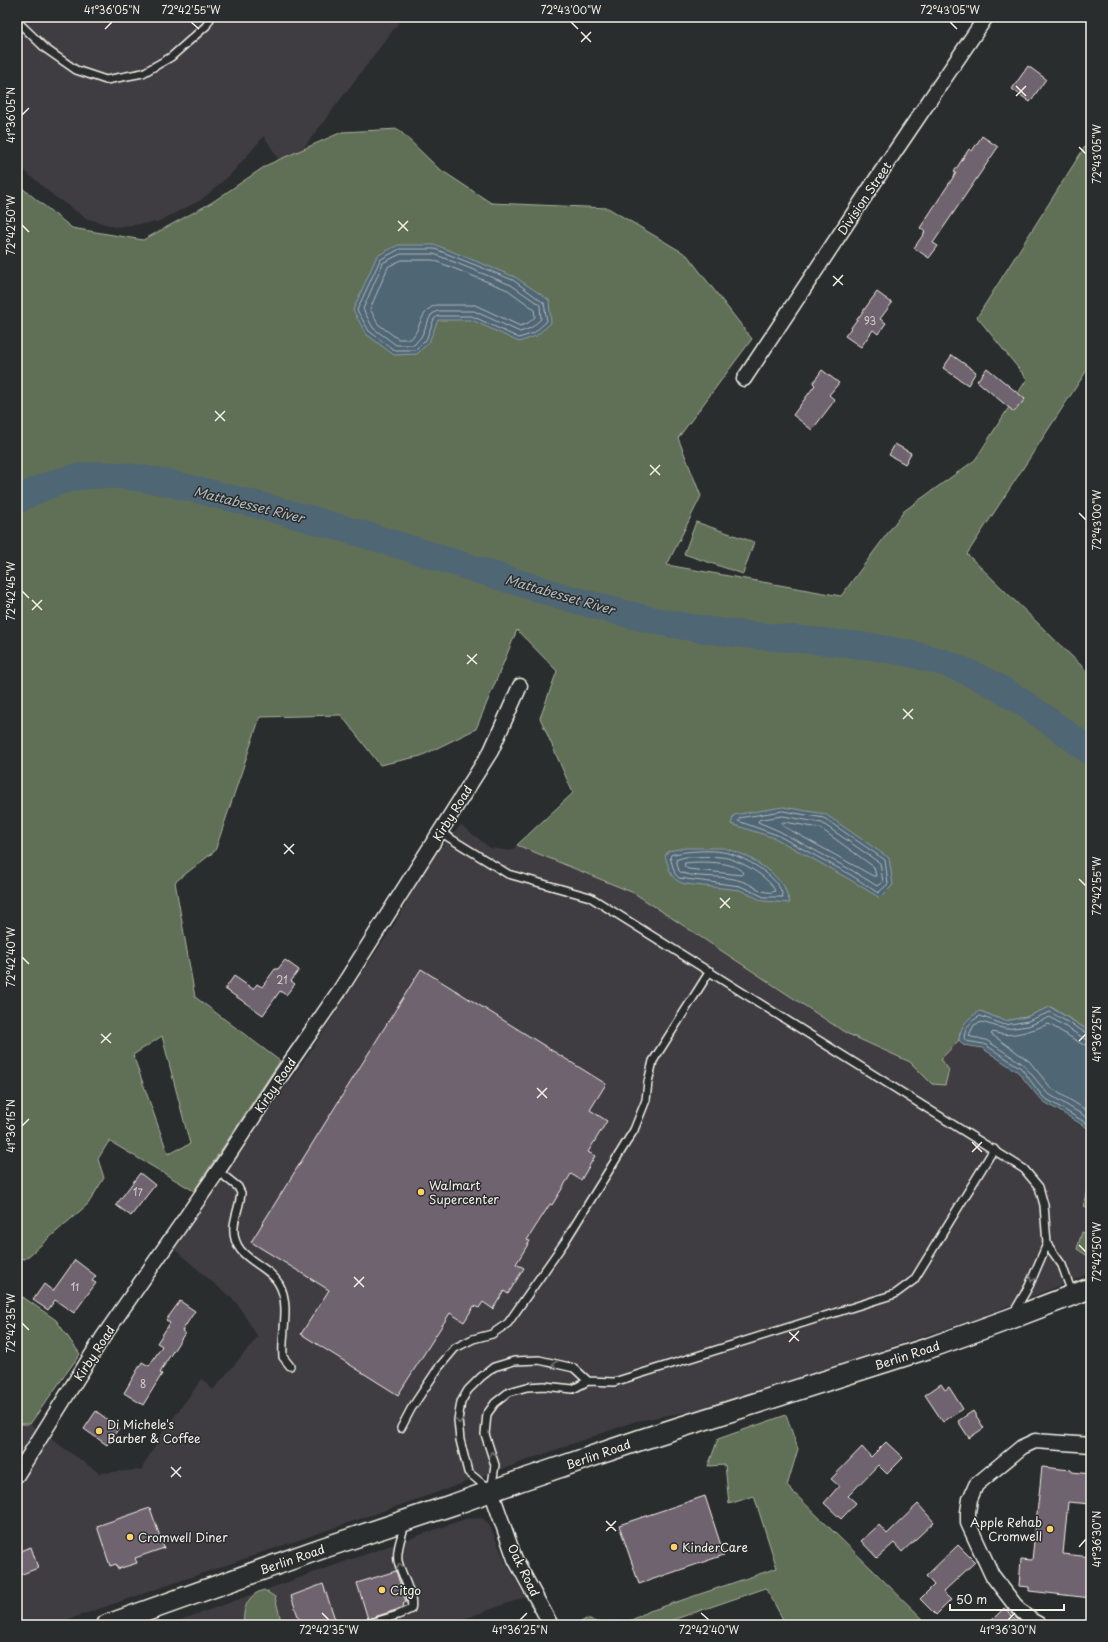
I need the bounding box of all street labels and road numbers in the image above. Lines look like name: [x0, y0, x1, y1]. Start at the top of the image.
street label: Division Street: [833, 158, 895, 238]
street label: Kirby Road: [428, 782, 476, 844]
street label: Kirby Road: [250, 1054, 300, 1116]
street label: Kirby Road: [69, 1322, 119, 1384]
street label: Berlin Road: [872, 1336, 942, 1374]
street label: Berlin Road: [563, 1434, 633, 1474]
street label: Berlin Road: [257, 1539, 327, 1579]
street label: Oak Road: [504, 1541, 544, 1599]

